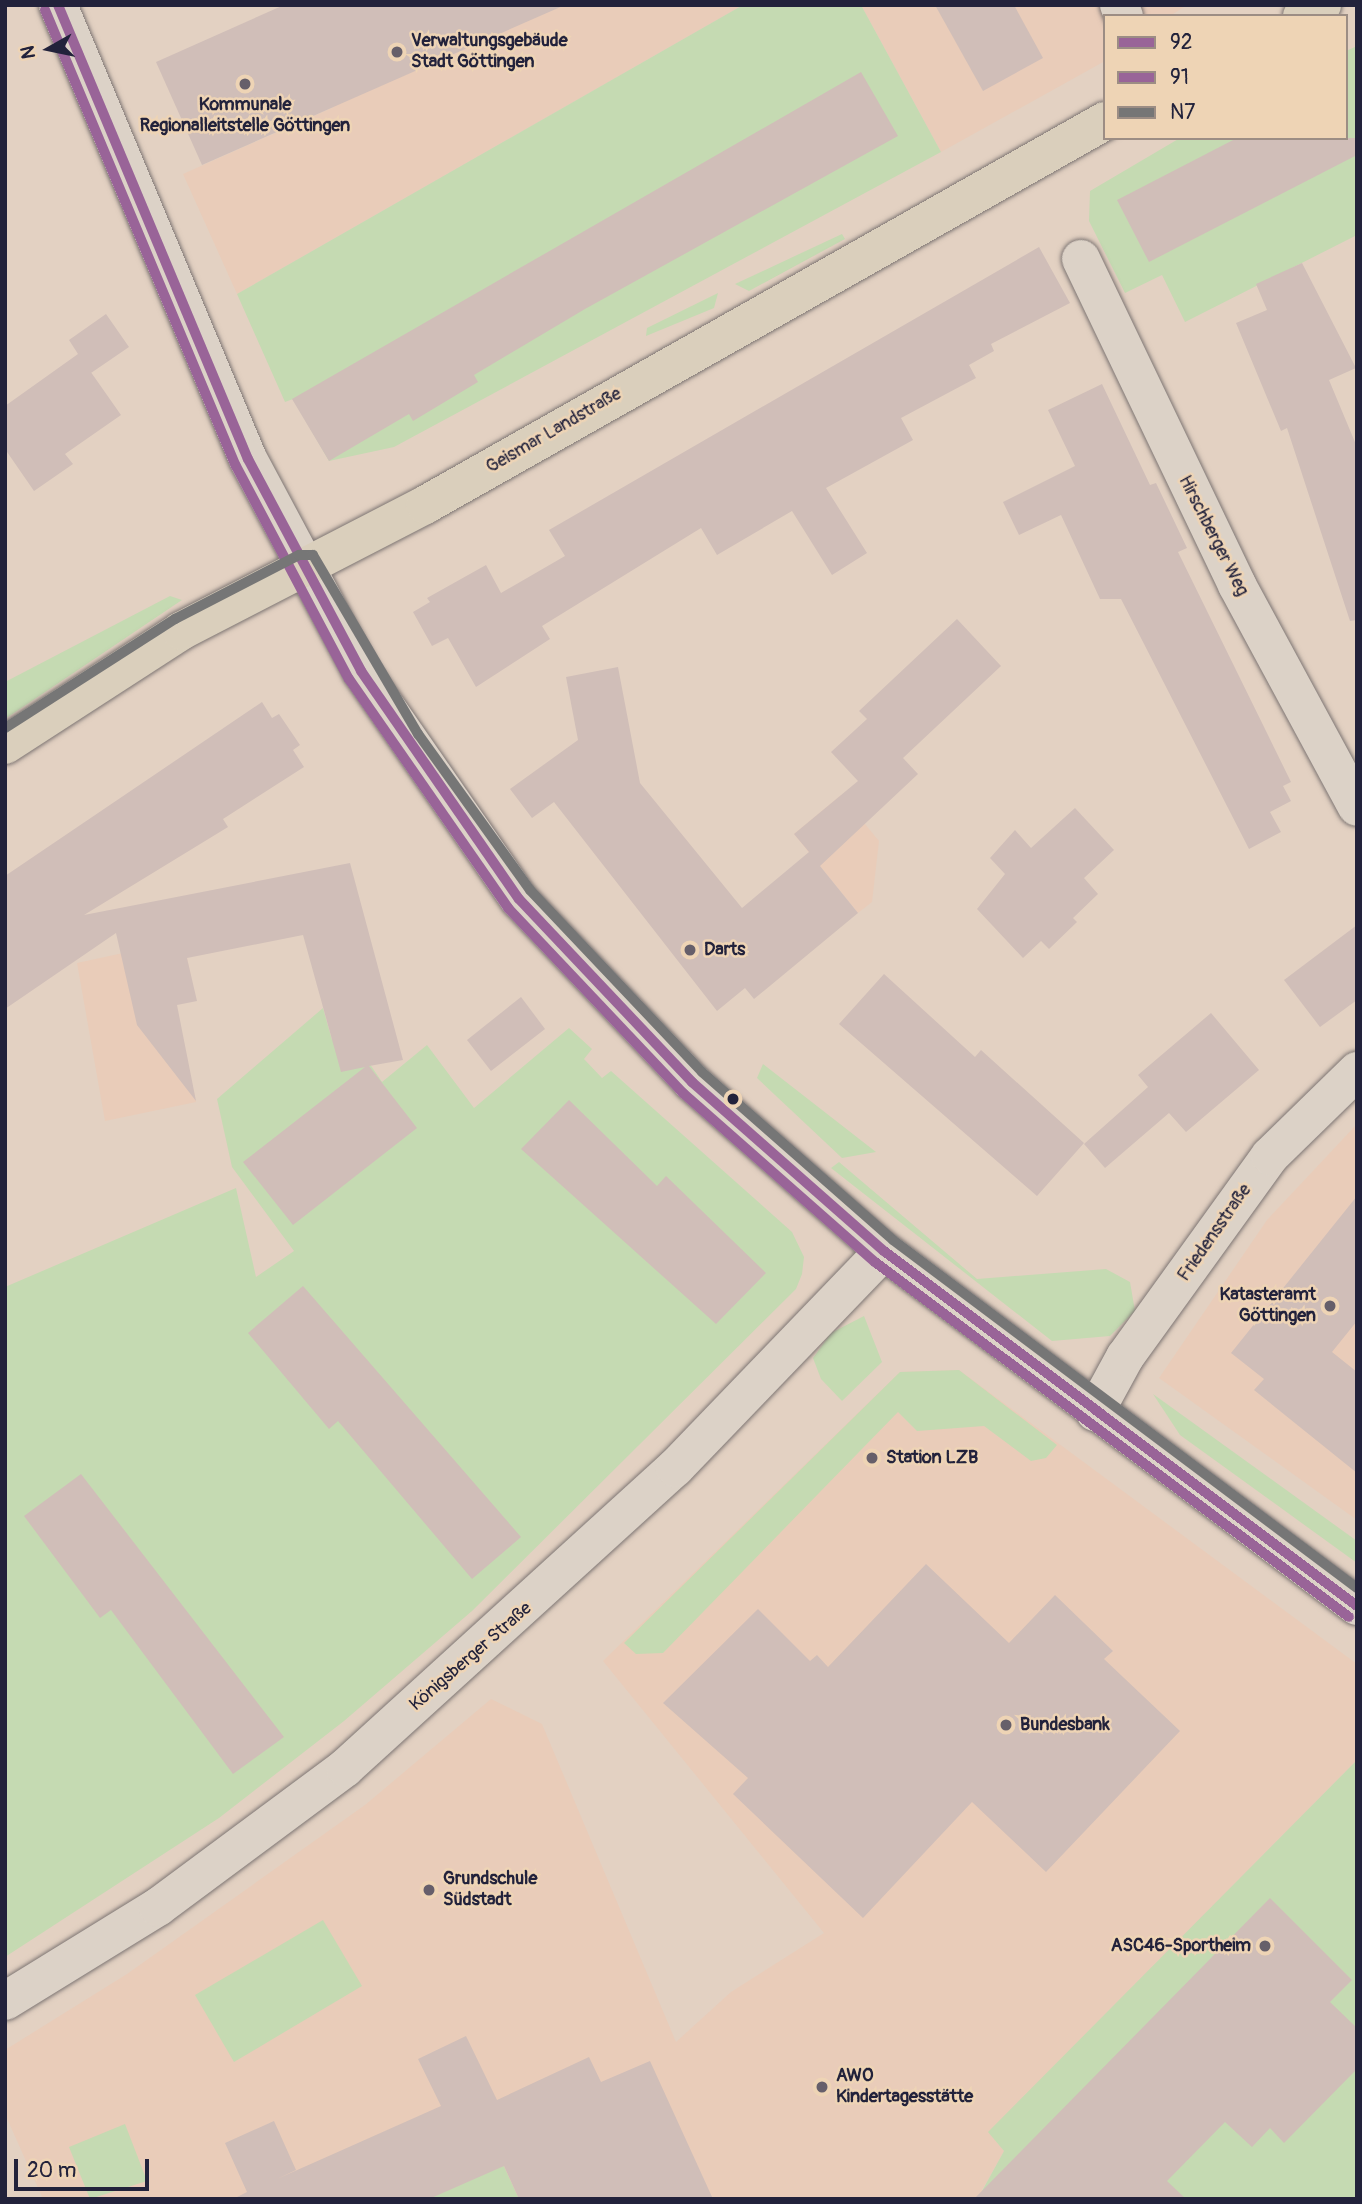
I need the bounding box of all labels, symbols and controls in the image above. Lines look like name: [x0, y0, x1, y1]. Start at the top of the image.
north arrow: [14, 14, 84, 84]
legend: [1103, 14, 1348, 140]
text: 92: [1170, 29, 1193, 56]
place label: Verwaltungsgebäude Stadt Göttingen: [411, 31, 568, 74]
text: N: [15, 44, 41, 61]
marker: Verwaltungsgebäude Stadt Göttingen: [389, 44, 405, 60]
text: 91: [1170, 64, 1189, 91]
marker: Kommunale Regionalleitstelle Göttingen: [237, 76, 253, 92]
place label: Kommunale Regionalleitstelle Göttingen: [140, 95, 350, 138]
text: N7: [1170, 99, 1195, 126]
street label: Geismar Landstraße: [483, 384, 625, 478]
street label: Hirschberger Weg: [1173, 472, 1253, 600]
place label: Darts: [704, 939, 745, 961]
marker: Darts: [682, 942, 698, 958]
unlabelled marker: [726, 1092, 740, 1106]
street label: Friedensstraße: [1174, 1180, 1256, 1286]
place label: Katasteramt Göttingen: [1219, 1285, 1316, 1328]
marker: Katasteramt Göttingen: [1322, 1298, 1338, 1314]
place label: Station LZB: [886, 1447, 978, 1469]
marker: Station LZB: [864, 1450, 880, 1466]
street label: Königsberger Straße: [405, 1598, 537, 1716]
place label: Bundesbank: [1020, 1714, 1110, 1736]
marker: Bundesbank: [998, 1717, 1014, 1733]
place label: Grundschule Südstadt: [443, 1869, 537, 1912]
marker: Grundschule Südstadt: [421, 1882, 437, 1898]
place label: ASC46-Sportheim: [1111, 1935, 1251, 1957]
marker: ASC46-Sportheim: [1257, 1938, 1273, 1954]
place label: AWO Kindertagesstätte: [836, 2066, 973, 2108]
marker: AWO Kindertagesstätte: [814, 2079, 830, 2095]
scale bar: [18, 2144, 152, 2188]
text: 20 m: [27, 2157, 76, 2184]

